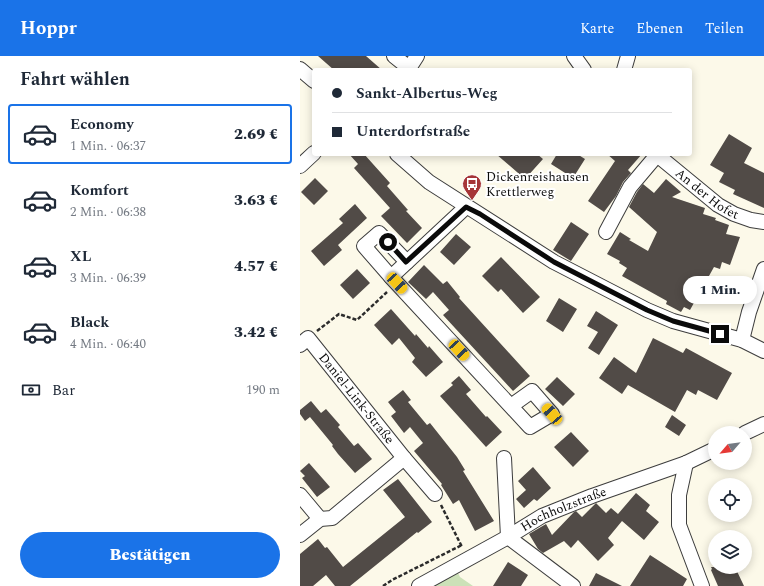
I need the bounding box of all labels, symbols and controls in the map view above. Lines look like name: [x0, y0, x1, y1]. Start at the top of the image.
text: Hoppr: [20, 14, 77, 43]
text: Karte: [580, 18, 614, 39]
text: Ebenen: [636, 18, 683, 39]
text: Teilen: [705, 18, 744, 39]
text: Fahrt wählen: [20, 66, 130, 93]
text: Sankt-Albertus-Weg: [356, 82, 498, 105]
text: Economy: [70, 113, 134, 136]
icon: car: [22, 116, 58, 152]
text: Unterdorfstraße: [356, 120, 470, 143]
text: 2.69 €: [234, 123, 278, 146]
text: 1 Min. · 06:37: [70, 136, 146, 156]
street label: An der Hofet: [671, 164, 742, 225]
place label: Dickenreishausen Krettlerweg: [486, 167, 589, 202]
bus stop icon: Dickenreishausen Krettlerweg: [461, 173, 483, 201]
text: Komfort: [70, 179, 129, 202]
icon: car: [22, 182, 58, 218]
text: 3.63 €: [234, 189, 278, 212]
text: 2 Min. · 06:38: [70, 202, 146, 222]
route start: [379, 233, 397, 251]
text: XL: [70, 245, 91, 268]
icon: car: [22, 248, 58, 284]
text: 4.57 €: [234, 255, 278, 278]
text: 3 Min. · 06:39: [70, 268, 146, 288]
car: [384, 270, 410, 296]
callout: 1 Min.: [683, 276, 757, 304]
text: 1 Min.: [700, 280, 740, 300]
text: Black: [70, 311, 109, 334]
icon: car: [22, 314, 58, 350]
text: 3.42 €: [234, 321, 278, 344]
route end: [711, 325, 729, 343]
text: 4 Min. · 06:40: [70, 334, 146, 354]
car: [446, 337, 472, 363]
street label: Daniel-Link-Straße: [314, 348, 399, 448]
icon: cash: [20, 379, 42, 401]
text: Bar: [52, 379, 75, 402]
text: 190 m: [246, 380, 280, 400]
car: [540, 401, 564, 427]
north arrow: [708, 426, 752, 470]
map controls: [708, 426, 752, 574]
button: locate: [708, 478, 752, 522]
street label: Hochholzstraße: [517, 482, 609, 537]
button: layers: [708, 530, 752, 574]
button: Bestätigen: [20, 532, 280, 578]

